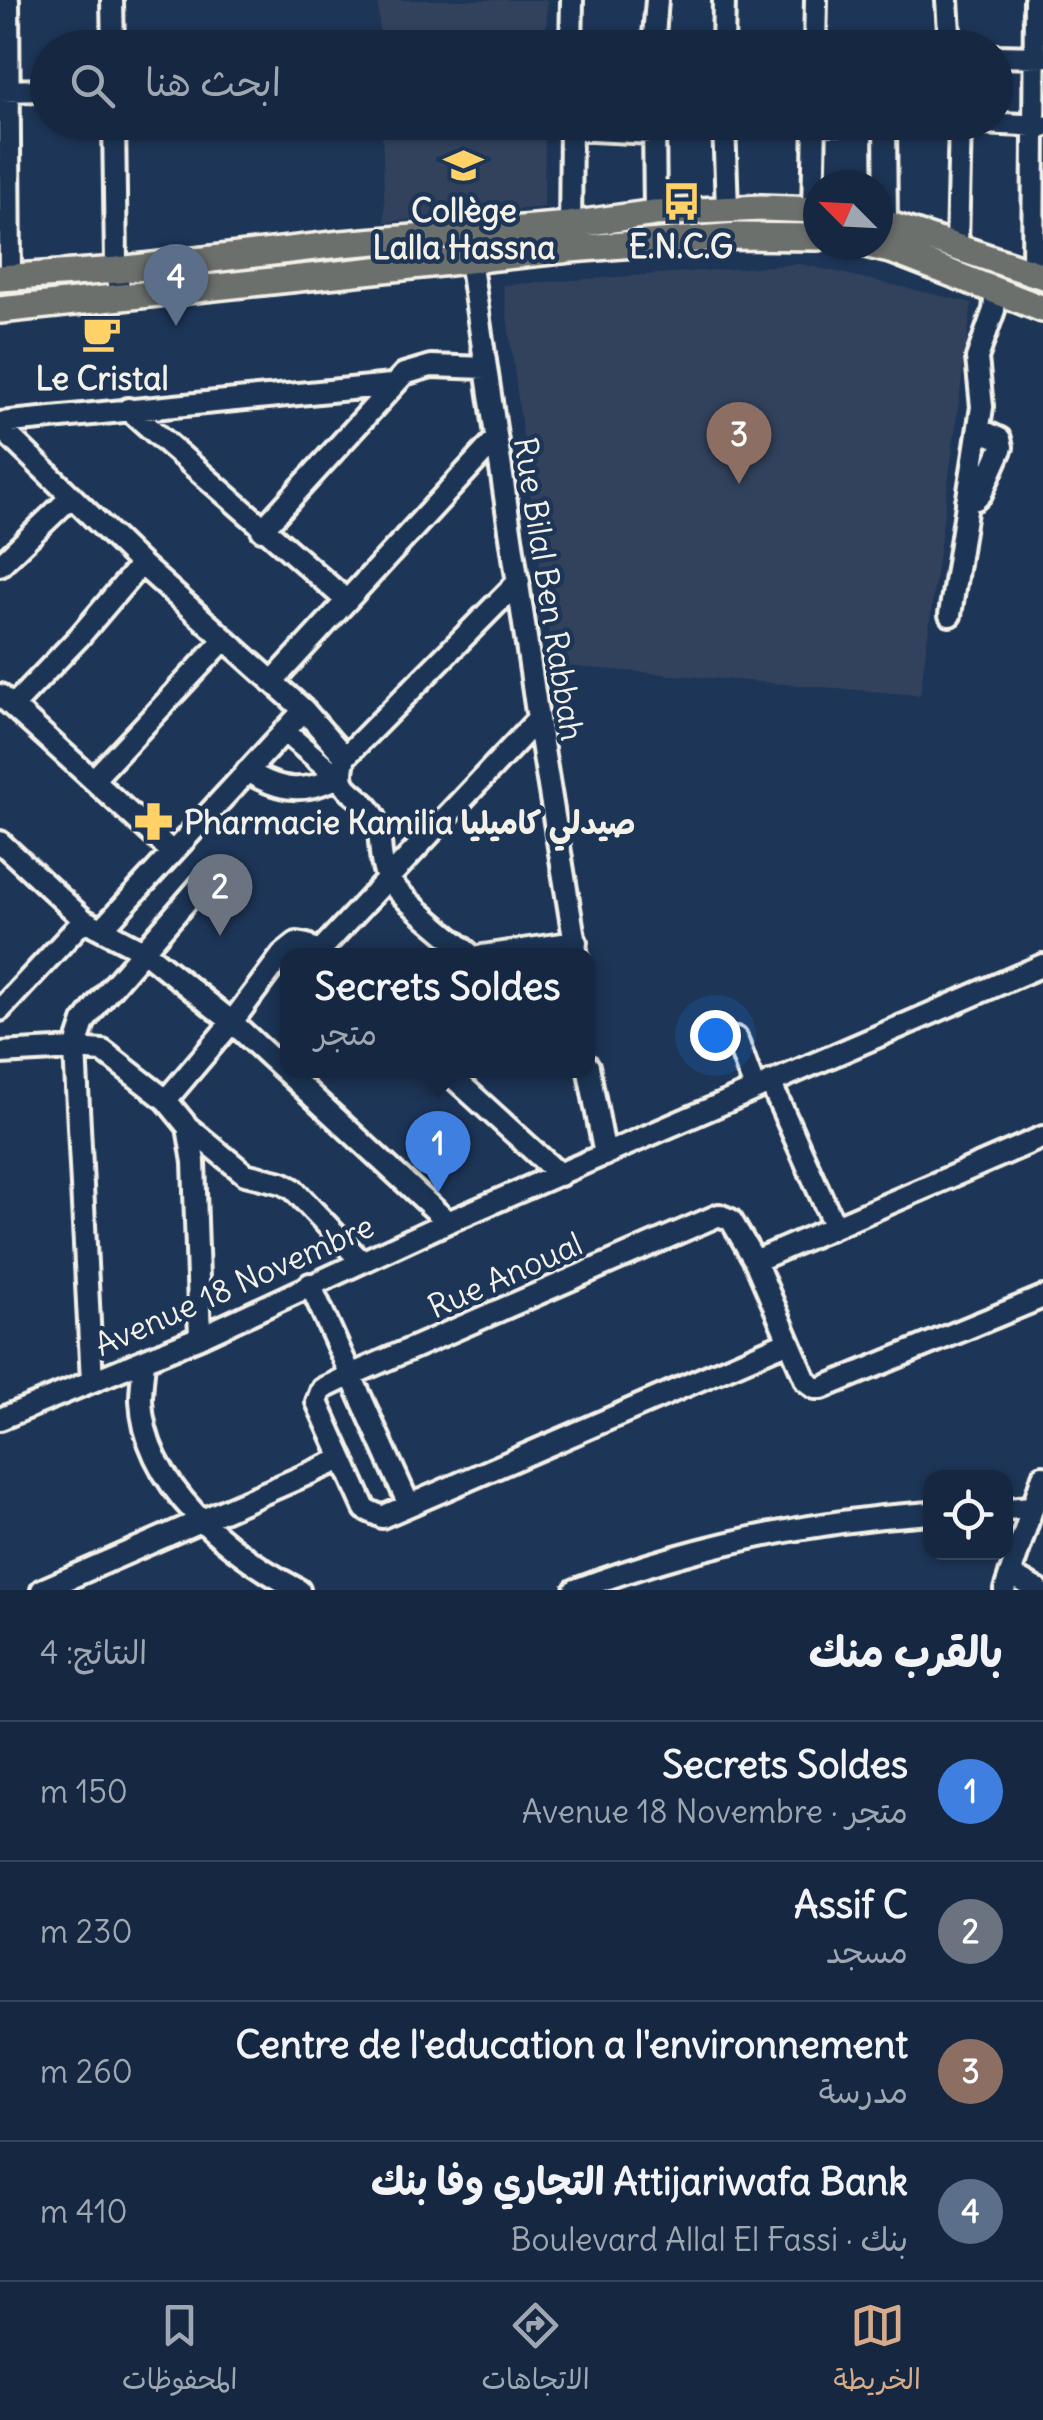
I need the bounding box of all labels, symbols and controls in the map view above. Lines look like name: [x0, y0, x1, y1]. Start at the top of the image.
search box: [30, 30, 1013, 140]
icon: search: [65, 58, 120, 113]
text: ابحث هنا: [145, 59, 281, 106]
school or university icon: Collège Lalla Hassna: [443, 144, 485, 186]
north arrow: [803, 170, 893, 260]
bus stop icon: E.N.C.G: [660, 180, 702, 222]
place label: Collège Lalla Hassna: [373, 190, 555, 268]
place label: E.N.C.G: [629, 226, 733, 267]
pin: 4: [144, 244, 208, 326]
cafe icon: Le Cristal: [81, 312, 123, 354]
place label: Le Cristal: [35, 358, 169, 399]
pin: 3: [706, 402, 772, 484]
street label: Rue Bilal Ben Rabbah: [505, 434, 593, 744]
pharmacy icon: Pharmacie Kamilia صيدلي كاميليا: [133, 801, 175, 843]
place label: Pharmacie Kamilia صيدلي كاميليا: [184, 802, 636, 852]
pin: 2: [188, 854, 252, 936]
popup: [280, 948, 595, 1078]
text: Secrets Soldes: [315, 963, 560, 1010]
your location: [690, 1010, 741, 1061]
text: متجر: [315, 1013, 377, 1054]
pin: 1: [406, 1110, 470, 1193]
street label: Avenue 18 Novembre: [88, 1205, 380, 1365]
street label: Rue Anoual: [421, 1223, 589, 1327]
map controls: [923, 1470, 1013, 1560]
button: locate: [923, 1470, 1013, 1560]
text: بالقرب منك: [809, 1626, 1003, 1678]
text: النتائج: 4: [40, 1632, 147, 1673]
text: Secrets Soldes: [662, 1741, 908, 1788]
text: 150 m: [40, 1771, 128, 1812]
text: 1: [964, 1771, 977, 1812]
text: متجر · Avenue 18 Novembre: [522, 1791, 908, 1832]
text: Assif C: [794, 1881, 908, 1928]
text: 230 m: [40, 1911, 132, 1952]
text: 2: [962, 1911, 979, 1952]
text: مسجد: [826, 1931, 908, 1972]
text: Centre de l'education a l'environnement: [236, 2021, 908, 2068]
text: 260 m: [40, 2051, 133, 2092]
text: 3: [961, 2051, 980, 2092]
text: مدرسة: [819, 2071, 908, 2112]
text: Attijariwafa Bank التجاري وفا بنك: [371, 2158, 908, 2205]
text: 410 m: [40, 2191, 128, 2232]
text: 4: [961, 2191, 980, 2232]
text: بنك · Boulevard Allal El Fassi: [511, 2219, 908, 2260]
tab: المحفوظات: [122, 2298, 237, 2404]
tab: الاتجاهات: [481, 2298, 590, 2404]
tab: الخريطة: [834, 2298, 921, 2404]

